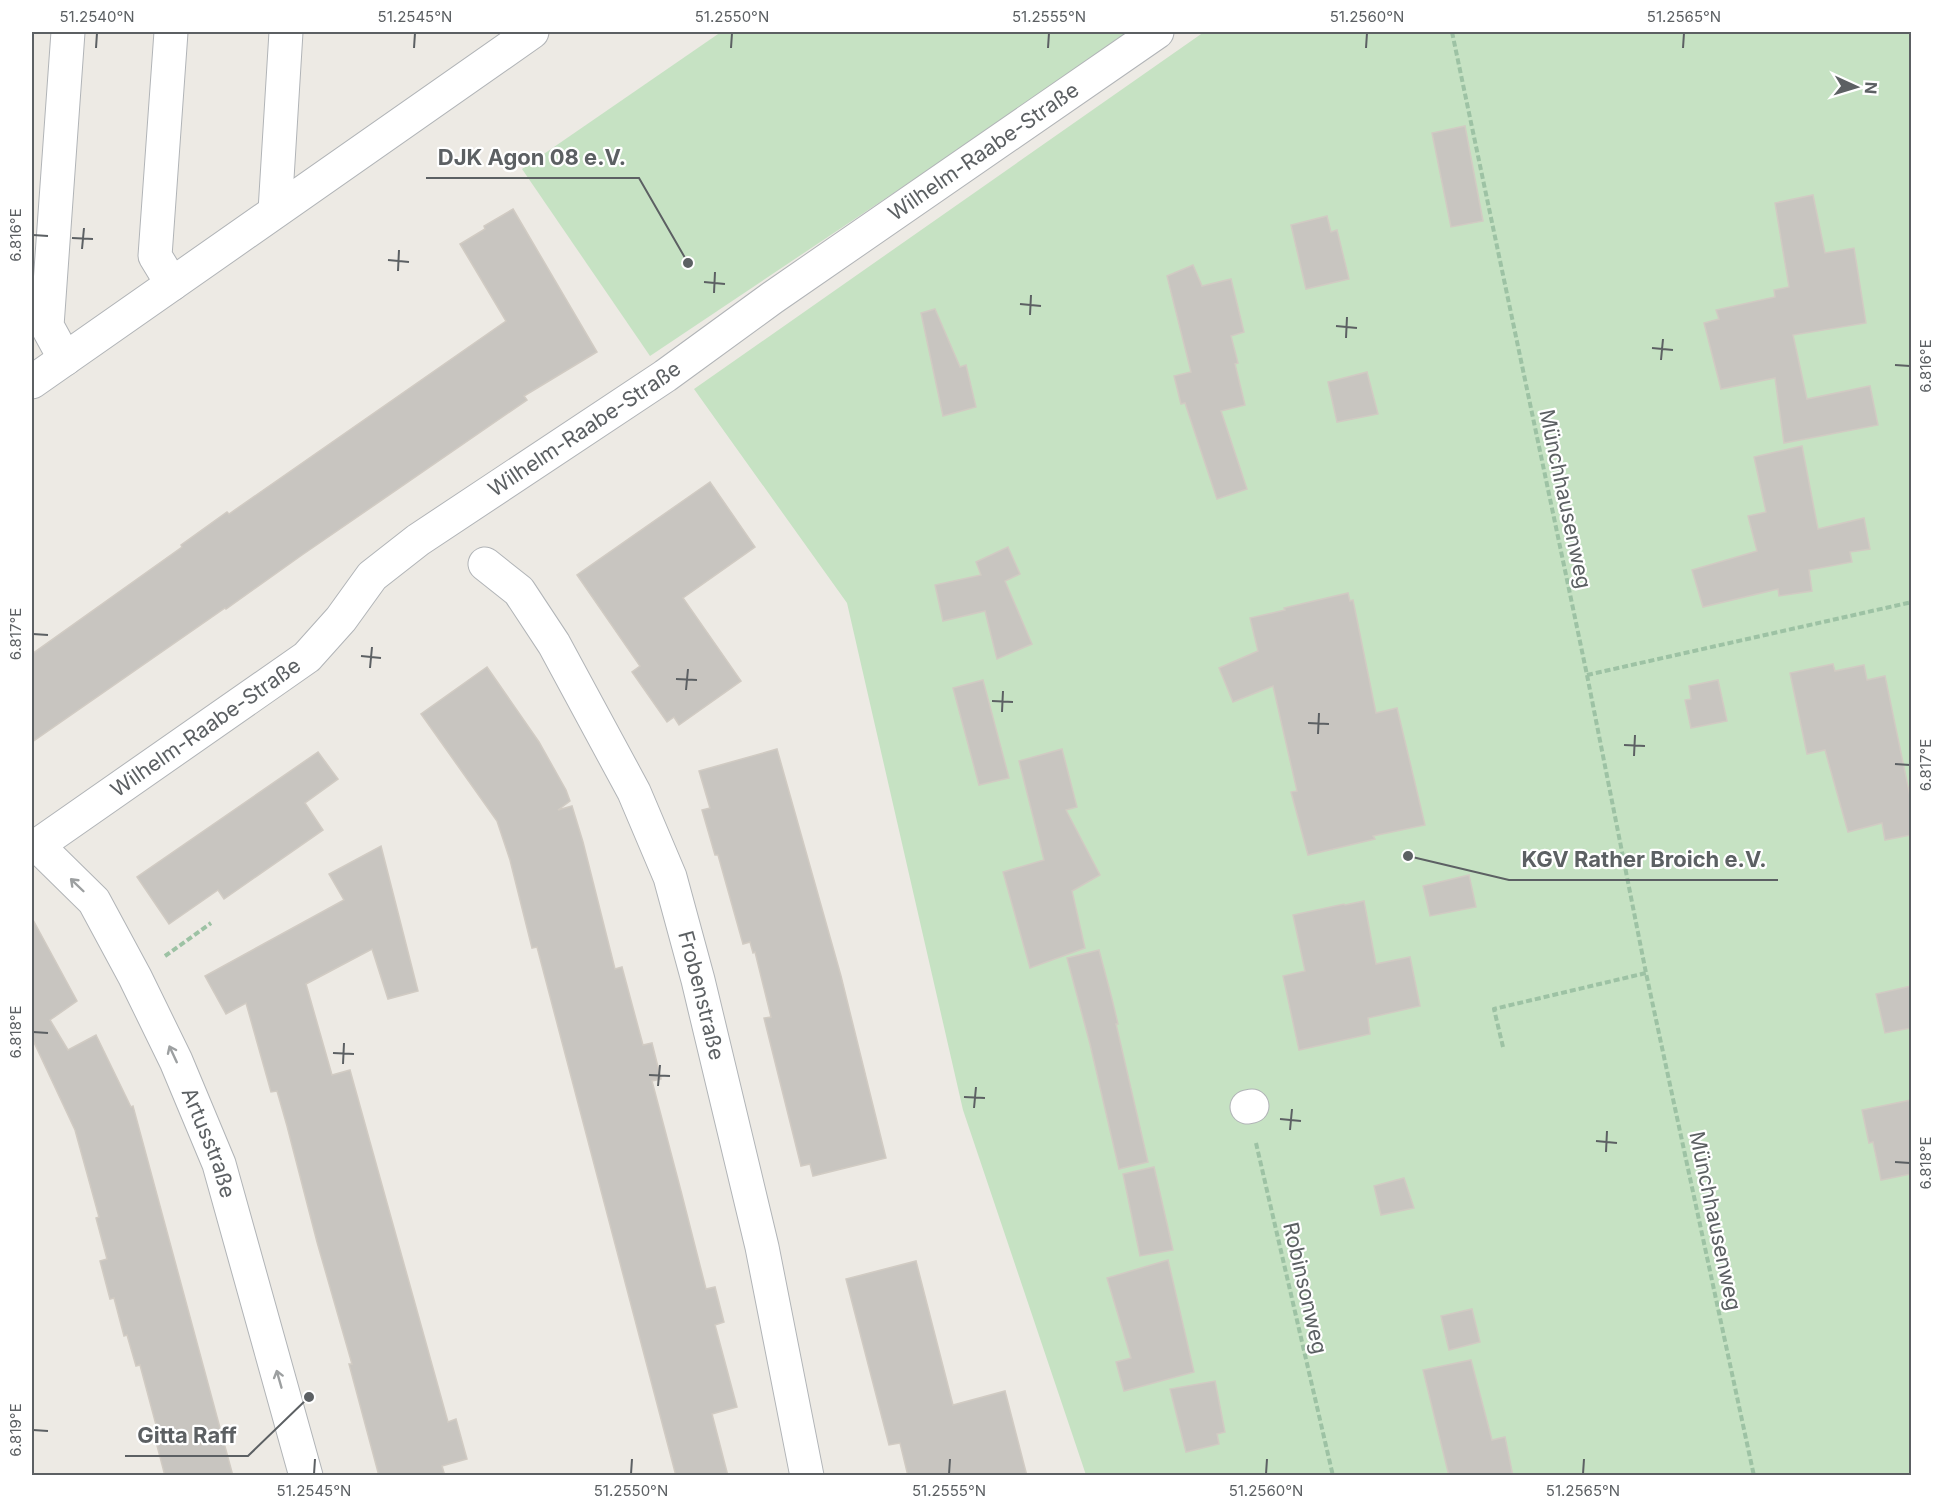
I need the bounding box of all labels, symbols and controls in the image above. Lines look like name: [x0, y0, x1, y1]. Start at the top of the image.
text: 51.2540°N: [59, 7, 135, 26]
text: 51.2545°N: [378, 7, 452, 26]
text: 51.2550°N: [695, 7, 769, 26]
text: 51.2555°N: [1012, 7, 1086, 26]
text: 51.2560°N: [1330, 7, 1404, 26]
text: 51.2565°N: [1647, 7, 1721, 26]
north arrow: [1826, 57, 1886, 117]
street label: Wilhelm-Raabe-Straße: [883, 77, 1083, 226]
text: N: [1861, 81, 1881, 95]
callout: DJK Agon 08 e.V.: [426, 138, 639, 178]
text: DJK Agon 08 e.V.: [438, 144, 626, 170]
text: 6.816°E: [6, 208, 25, 262]
text: 6.816°E: [1916, 339, 1935, 393]
street label: Wilhelm-Raabe-Straße: [484, 356, 685, 502]
street label: Münchhausenweg: [1534, 407, 1597, 591]
text: 6.817°E: [6, 608, 25, 660]
street label: Wilhelm-Raabe-Straße: [106, 652, 305, 802]
text: 6.817°E: [1916, 739, 1935, 791]
callout: KGV Rather Broich e.V.: [1509, 840, 1778, 880]
text: KGV Rather Broich e.V.: [1521, 846, 1767, 872]
one-way arrow: [70, 878, 85, 893]
street label: Frobenstraße: [673, 928, 730, 1063]
text: 6.818°E: [6, 1005, 25, 1059]
one-way arrow: [166, 1046, 178, 1064]
street label: Artusstraße: [177, 1084, 241, 1201]
street label: Münchhausenweg: [1684, 1129, 1747, 1313]
text: 6.818°E: [1916, 1136, 1935, 1190]
street label: Robinsonweg: [1278, 1220, 1333, 1356]
one-way arrow: [272, 1370, 284, 1389]
text: 6.819°E: [6, 1403, 25, 1457]
callout: Gitta Raff: [125, 1416, 248, 1456]
text: Gitta Raff: [137, 1422, 237, 1448]
text: 51.2545°N: [277, 1481, 351, 1500]
text: 51.2550°N: [594, 1481, 668, 1500]
text: 51.2555°N: [912, 1481, 986, 1500]
text: 51.2560°N: [1229, 1481, 1303, 1500]
text: 51.2565°N: [1546, 1481, 1620, 1500]

